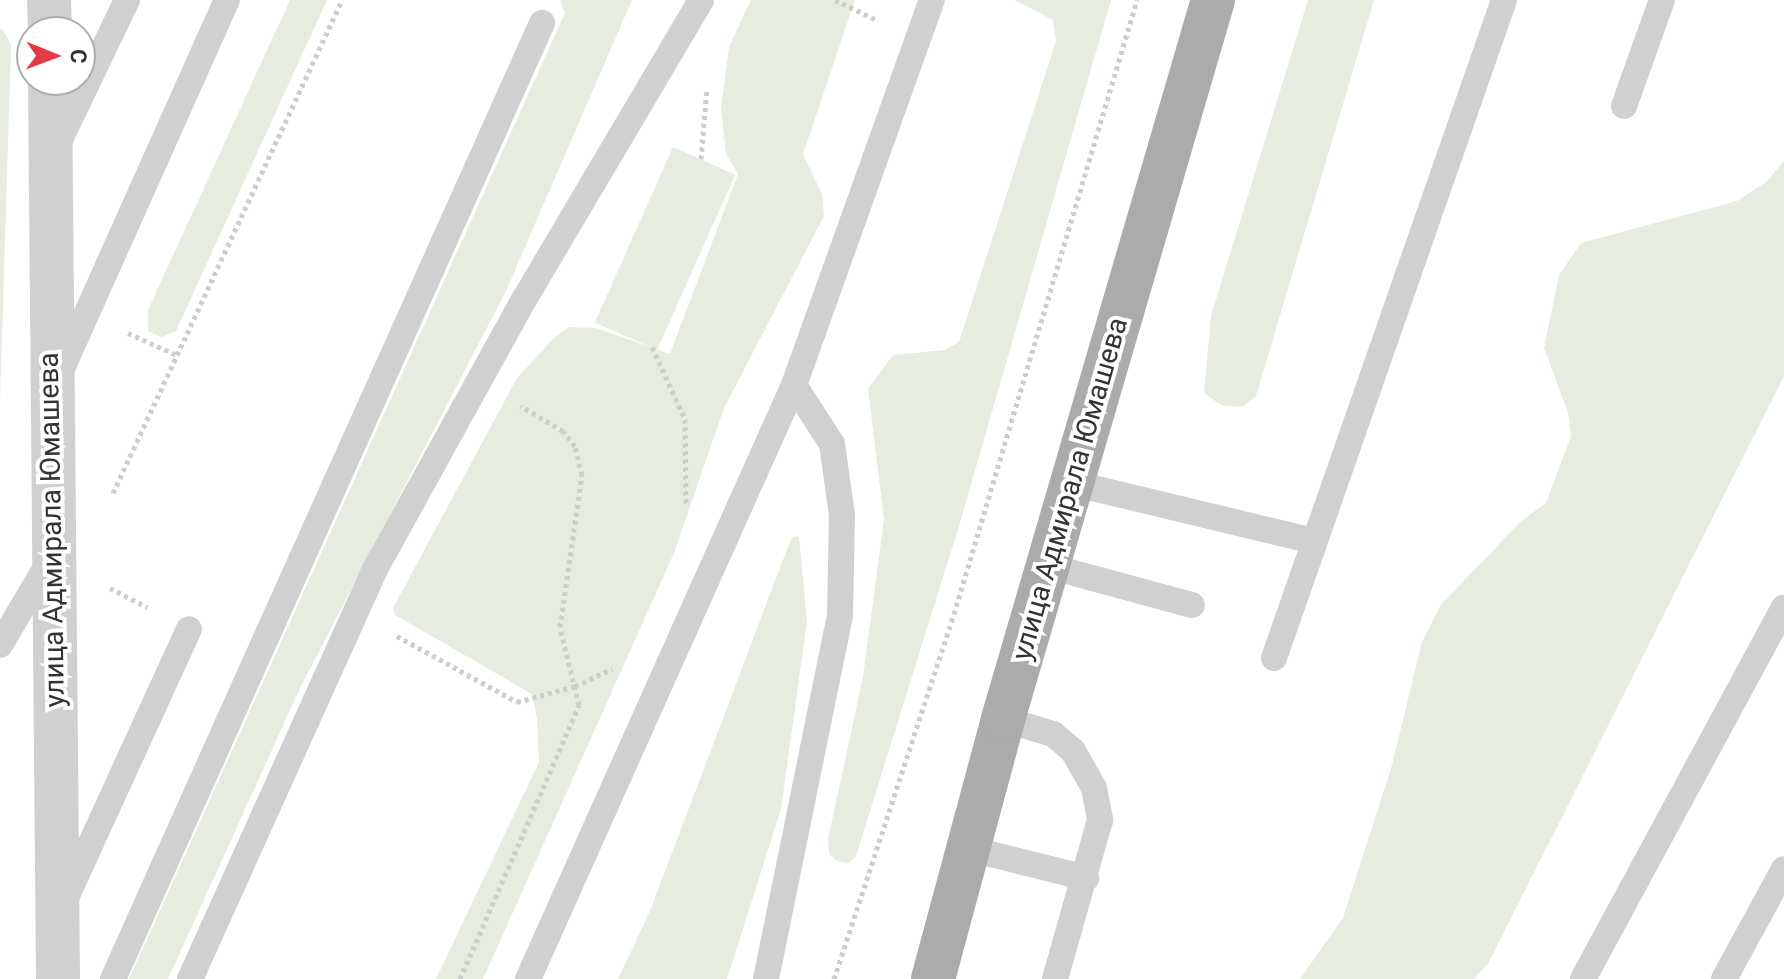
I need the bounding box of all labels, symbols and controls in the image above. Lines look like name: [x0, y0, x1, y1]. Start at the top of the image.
north arrow: [16, 16, 96, 96]
text: С: [66, 49, 91, 64]
street label: улица Адмирала Юмашева: [1005, 314, 1135, 664]
street label: улица Адмирала Юмашева: [32, 352, 72, 708]

